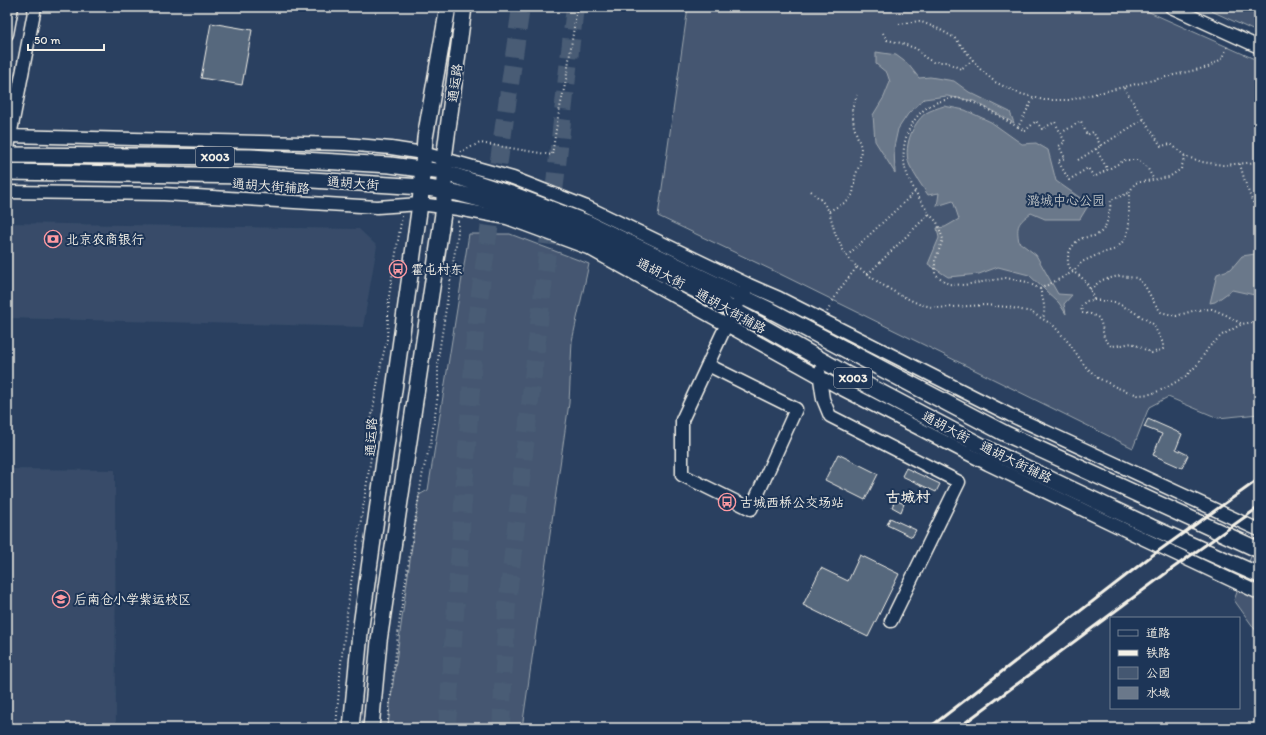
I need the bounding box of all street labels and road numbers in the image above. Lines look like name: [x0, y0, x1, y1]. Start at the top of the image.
street label: 通运路: [445, 63, 465, 103]
road number: X003: [196, 147, 234, 167]
street label: 通胡大街: [327, 174, 379, 192]
street label: 通胡大街辅路: [232, 176, 310, 196]
street label: 通胡大街: [634, 255, 688, 291]
street label: 通胡大街辅路: [693, 286, 769, 336]
road number: X003: [834, 368, 872, 388]
street label: 通胡大街: [920, 408, 972, 446]
street label: 通运路: [362, 417, 380, 457]
street label: 通胡大街辅路: [978, 438, 1054, 486]

